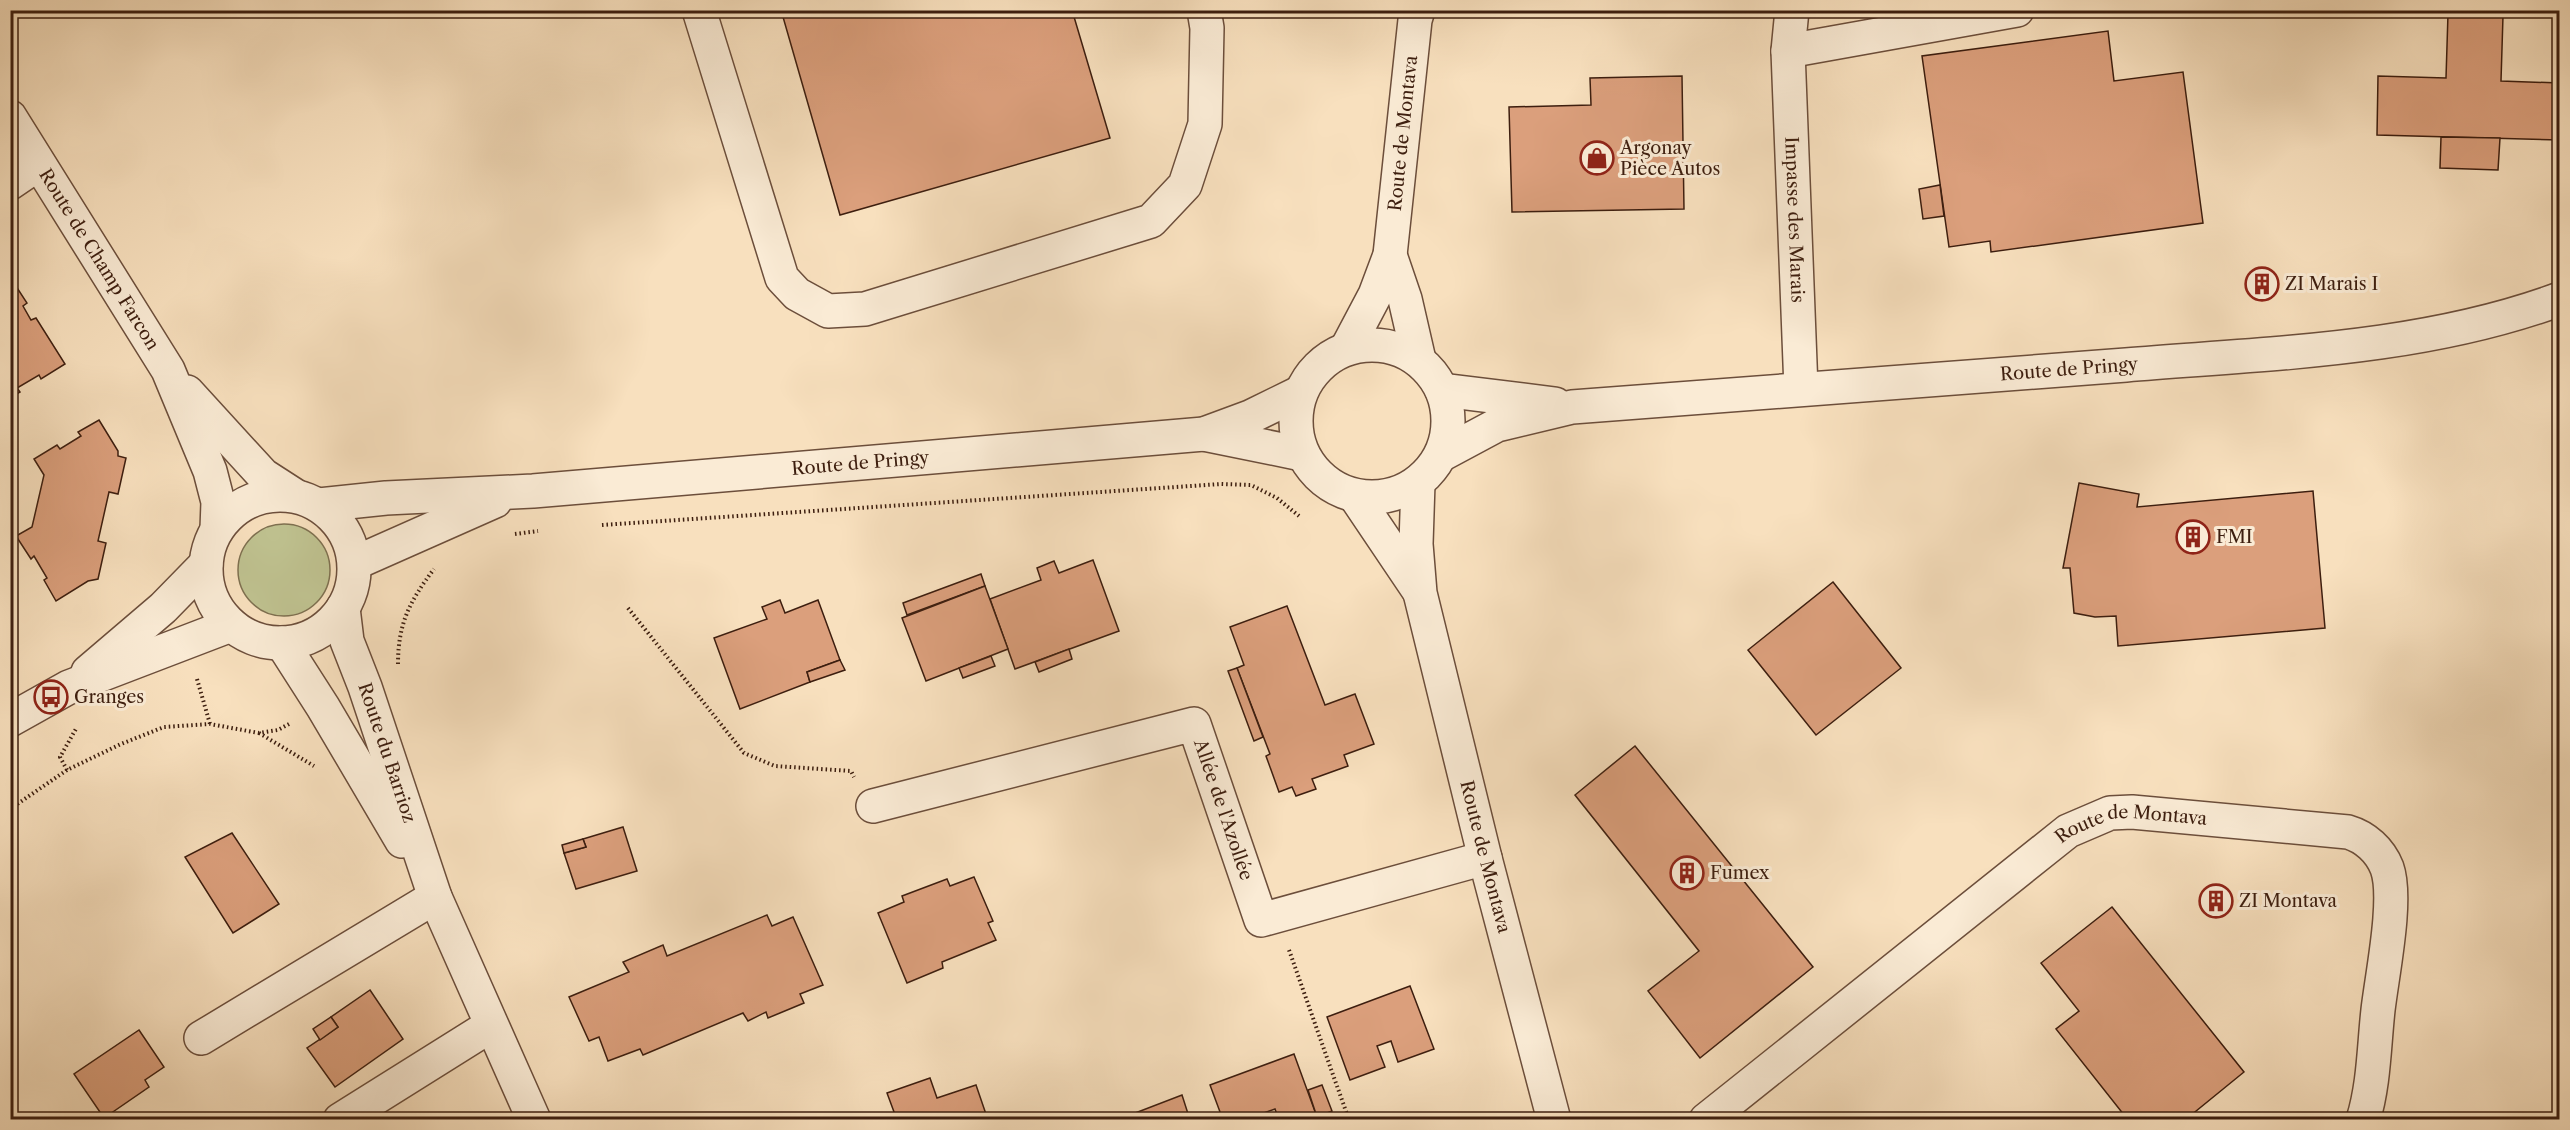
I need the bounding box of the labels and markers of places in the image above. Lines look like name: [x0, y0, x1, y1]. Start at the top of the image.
place label: Argonay Pièce Autos: [1619, 137, 1720, 180]
shop icon: Argonay Pièce Autos: [1579, 140, 1615, 176]
building icon: ZI Marais I: [2244, 266, 2280, 302]
place label: ZI Marais I: [2285, 273, 2378, 295]
building icon: FMI: [2175, 519, 2211, 555]
place label: FMI: [2216, 526, 2253, 548]
bus stop icon: Granges: [33, 679, 69, 715]
place label: Granges: [74, 686, 144, 708]
building icon: Fumex: [1669, 855, 1705, 891]
place label: Fumex: [1710, 862, 1770, 884]
building icon: ZI Montava: [2198, 883, 2234, 919]
place label: ZI Montava: [2239, 890, 2337, 912]

